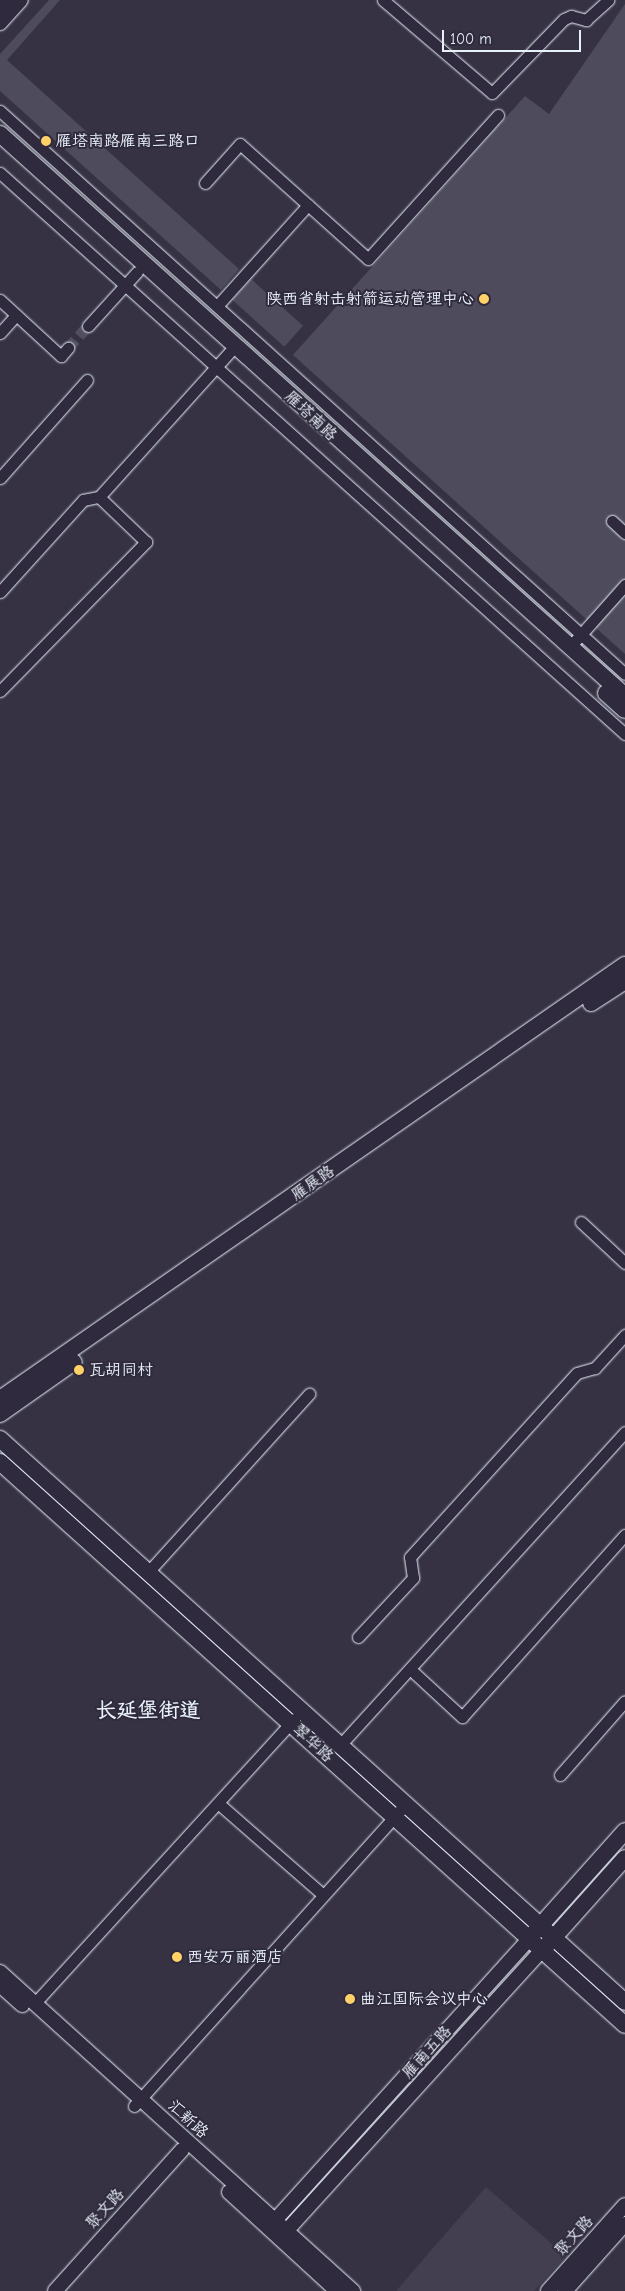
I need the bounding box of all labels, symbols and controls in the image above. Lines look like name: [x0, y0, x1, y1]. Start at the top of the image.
scale bar: [445, 20, 584, 52]
text: 100 m: [450, 30, 492, 48]
place label: 雁塔南路雁南三路口: [56, 131, 200, 151]
marker: 雁塔南路雁南三路口: [40, 135, 52, 147]
place label: 陕西省射击射箭运动管理中心: [266, 289, 474, 309]
marker: 陕西省射击射箭运动管理中心: [478, 293, 490, 305]
street label: 雁塔南路: [281, 387, 341, 445]
street label: 雁展路: [288, 1161, 338, 1205]
place label: 瓦胡同村: [89, 1360, 153, 1380]
marker: 瓦胡同村: [73, 1364, 85, 1376]
district label: 长延堡街道: [96, 1697, 200, 1723]
street label: 翠华路: [289, 1720, 337, 1766]
place label: 西安万丽酒店: [187, 1947, 283, 1967]
marker: 西安万丽酒店: [171, 1951, 183, 1963]
place label: 曲江国际会议中心: [360, 1989, 488, 2009]
marker: 曲江国际会议中心: [344, 1993, 356, 2005]
street label: 雁南五路: [398, 2022, 456, 2082]
street label: 汇新路: [164, 2096, 212, 2142]
street label: 聚文路: [82, 2185, 128, 2233]
street label: 聚文路: [551, 2212, 597, 2260]

